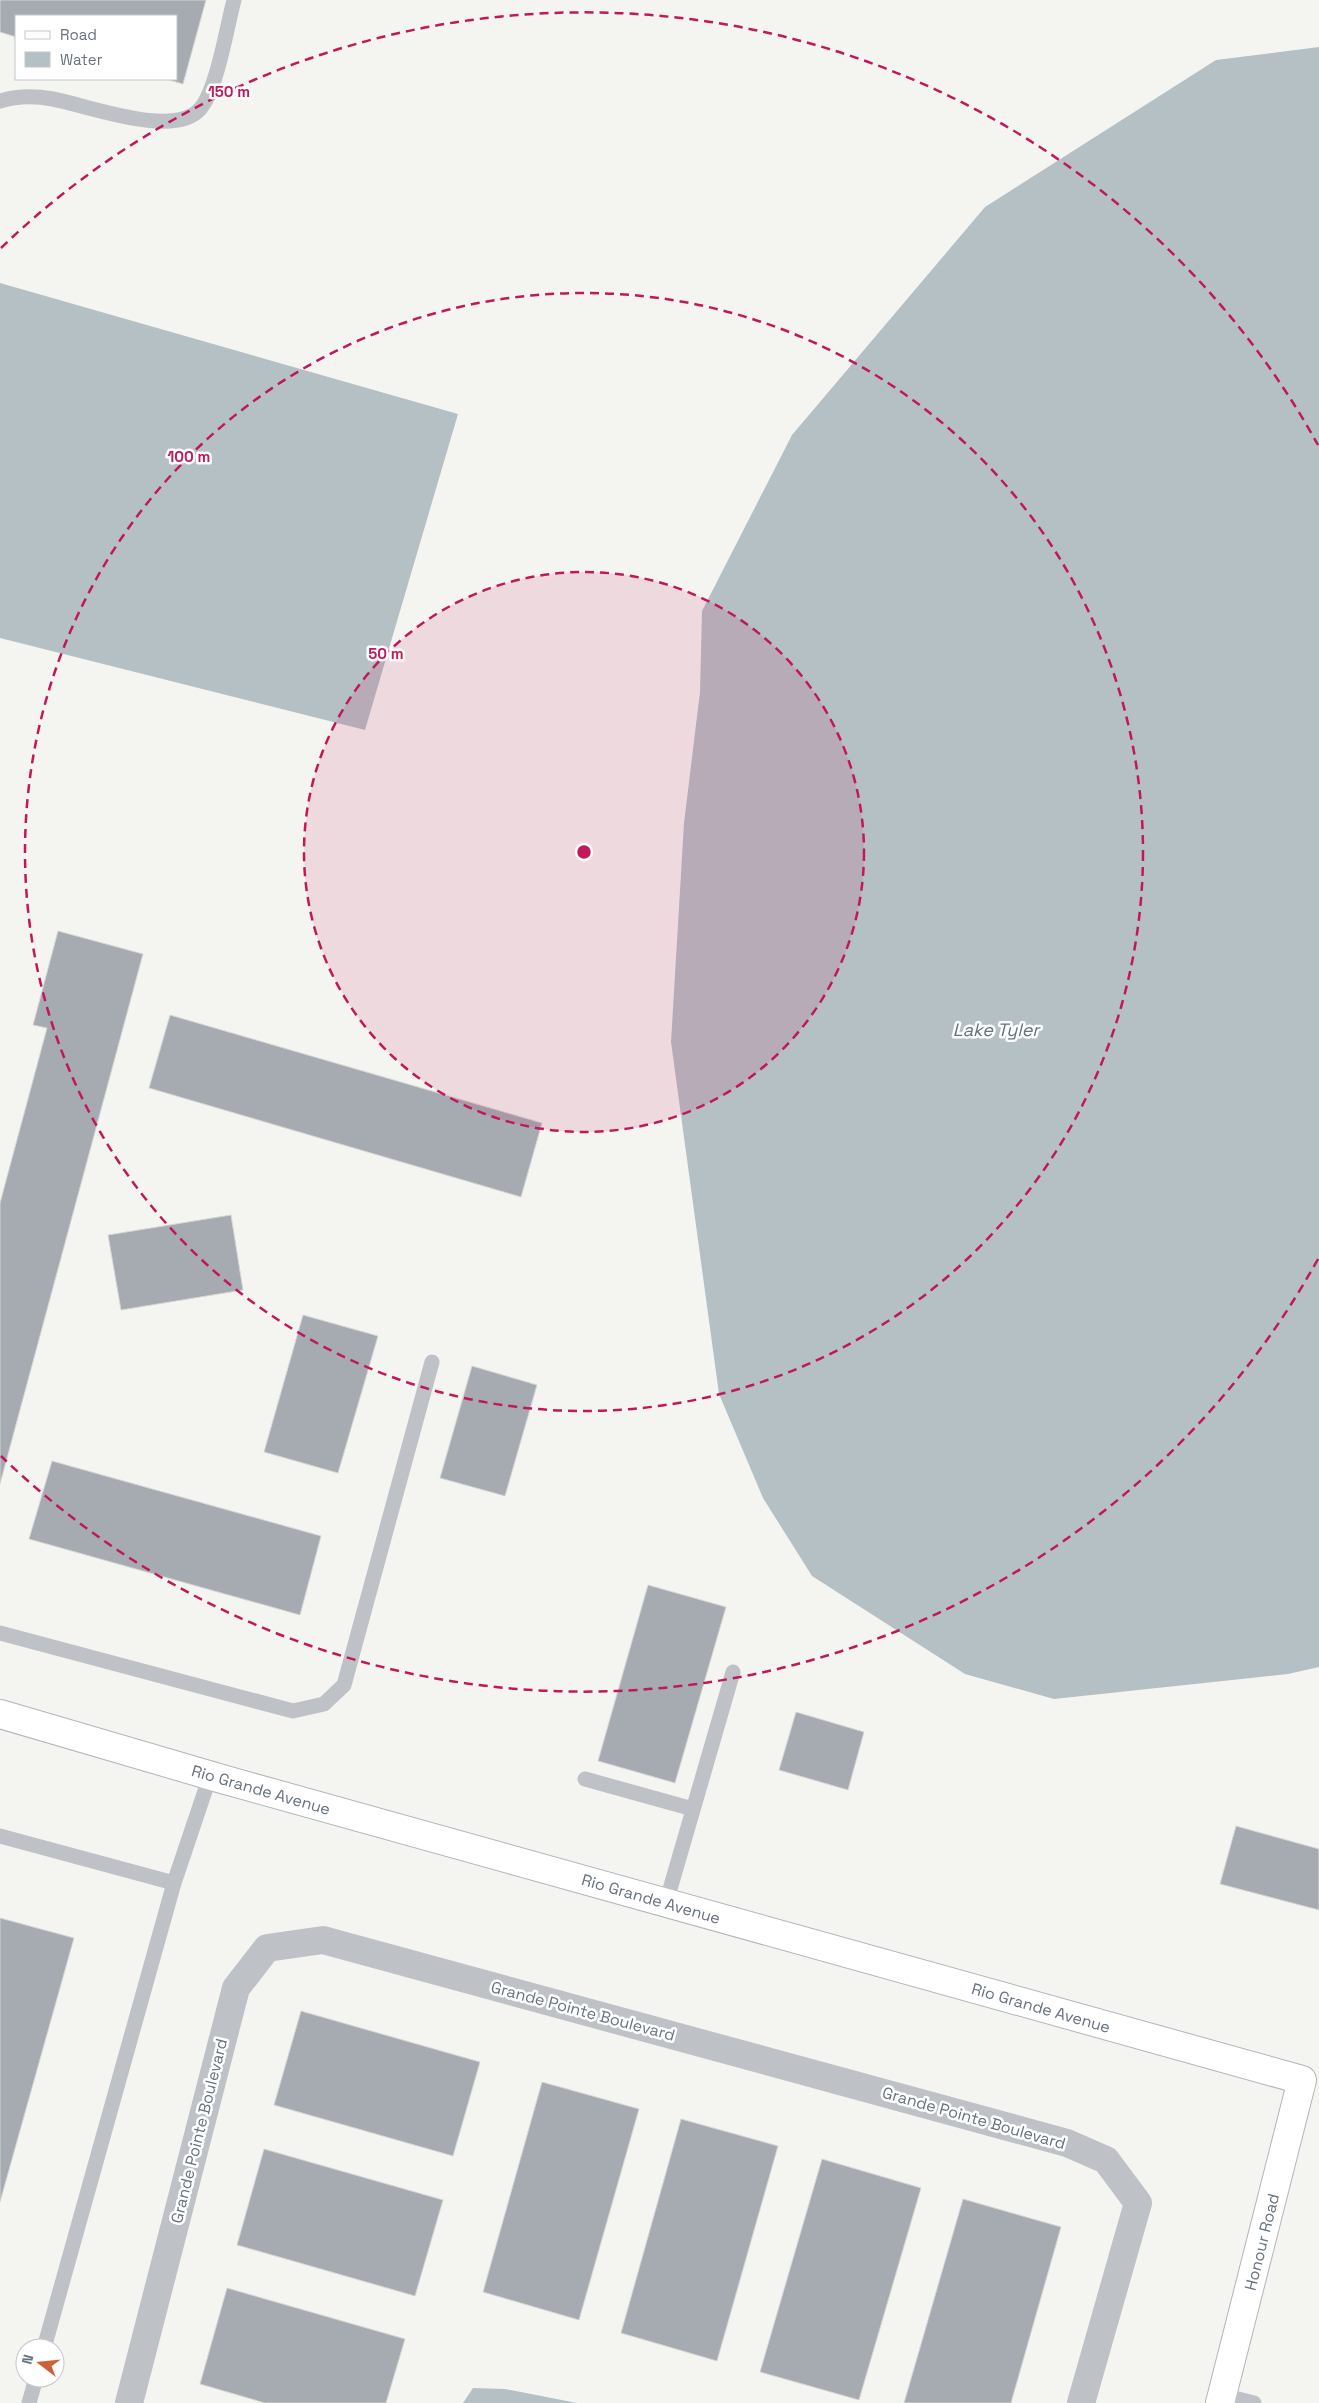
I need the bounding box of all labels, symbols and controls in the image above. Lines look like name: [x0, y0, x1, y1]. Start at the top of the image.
legend: [15, 15, 178, 80]
text: Road: [60, 25, 97, 44]
text: Water: [60, 50, 103, 69]
text: 150 m: [208, 82, 250, 101]
text: 100 m: [168, 447, 210, 466]
text: 50 m: [368, 644, 404, 663]
centre of rings: [575, 843, 593, 861]
water label: Lake Tyler: [953, 1018, 1041, 1041]
street label: Rio Grande Avenue: [189, 1760, 333, 1820]
street label: Rio Grande Avenue: [579, 1869, 723, 1929]
street label: Grande Pointe Boulevard: [489, 1976, 677, 2046]
street label: Rio Grande Avenue: [969, 1978, 1113, 2038]
street label: Grande Pointe Boulevard: [166, 2036, 232, 2226]
street label: Grande Pointe Boulevard: [880, 2082, 1068, 2154]
street label: Honour Road: [1240, 2191, 1284, 2293]
north arrow: [15, 2338, 65, 2388]
text: N: [18, 2352, 37, 2366]

